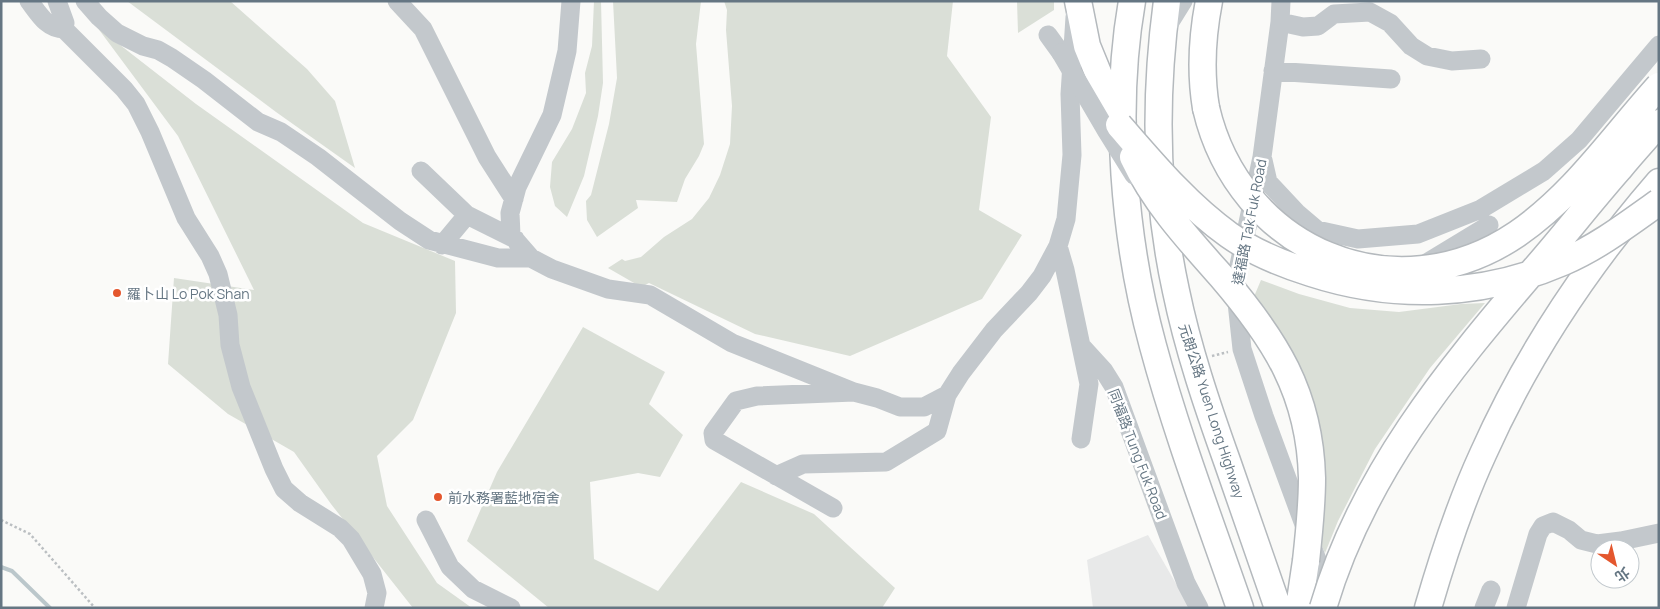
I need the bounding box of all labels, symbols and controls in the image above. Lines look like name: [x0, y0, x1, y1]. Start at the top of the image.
street label: 達福路 Tak Fuk Road: [1227, 157, 1271, 287]
place label: 羅卜山 Lo Pok Shan: [127, 284, 250, 303]
marker: 羅卜山 Lo Pok Shan: [111, 287, 123, 299]
street label: 元朗公路 Yuen Long Highway: [1175, 321, 1249, 501]
street label: 同福路 Tung Fuk Road: [1104, 386, 1172, 522]
place label: 前水務署藍地宿舍: [448, 488, 560, 507]
marker: 前水務署藍地宿舍: [432, 491, 444, 503]
north arrow: [1590, 539, 1640, 589]
text: 北: [1612, 563, 1634, 587]

